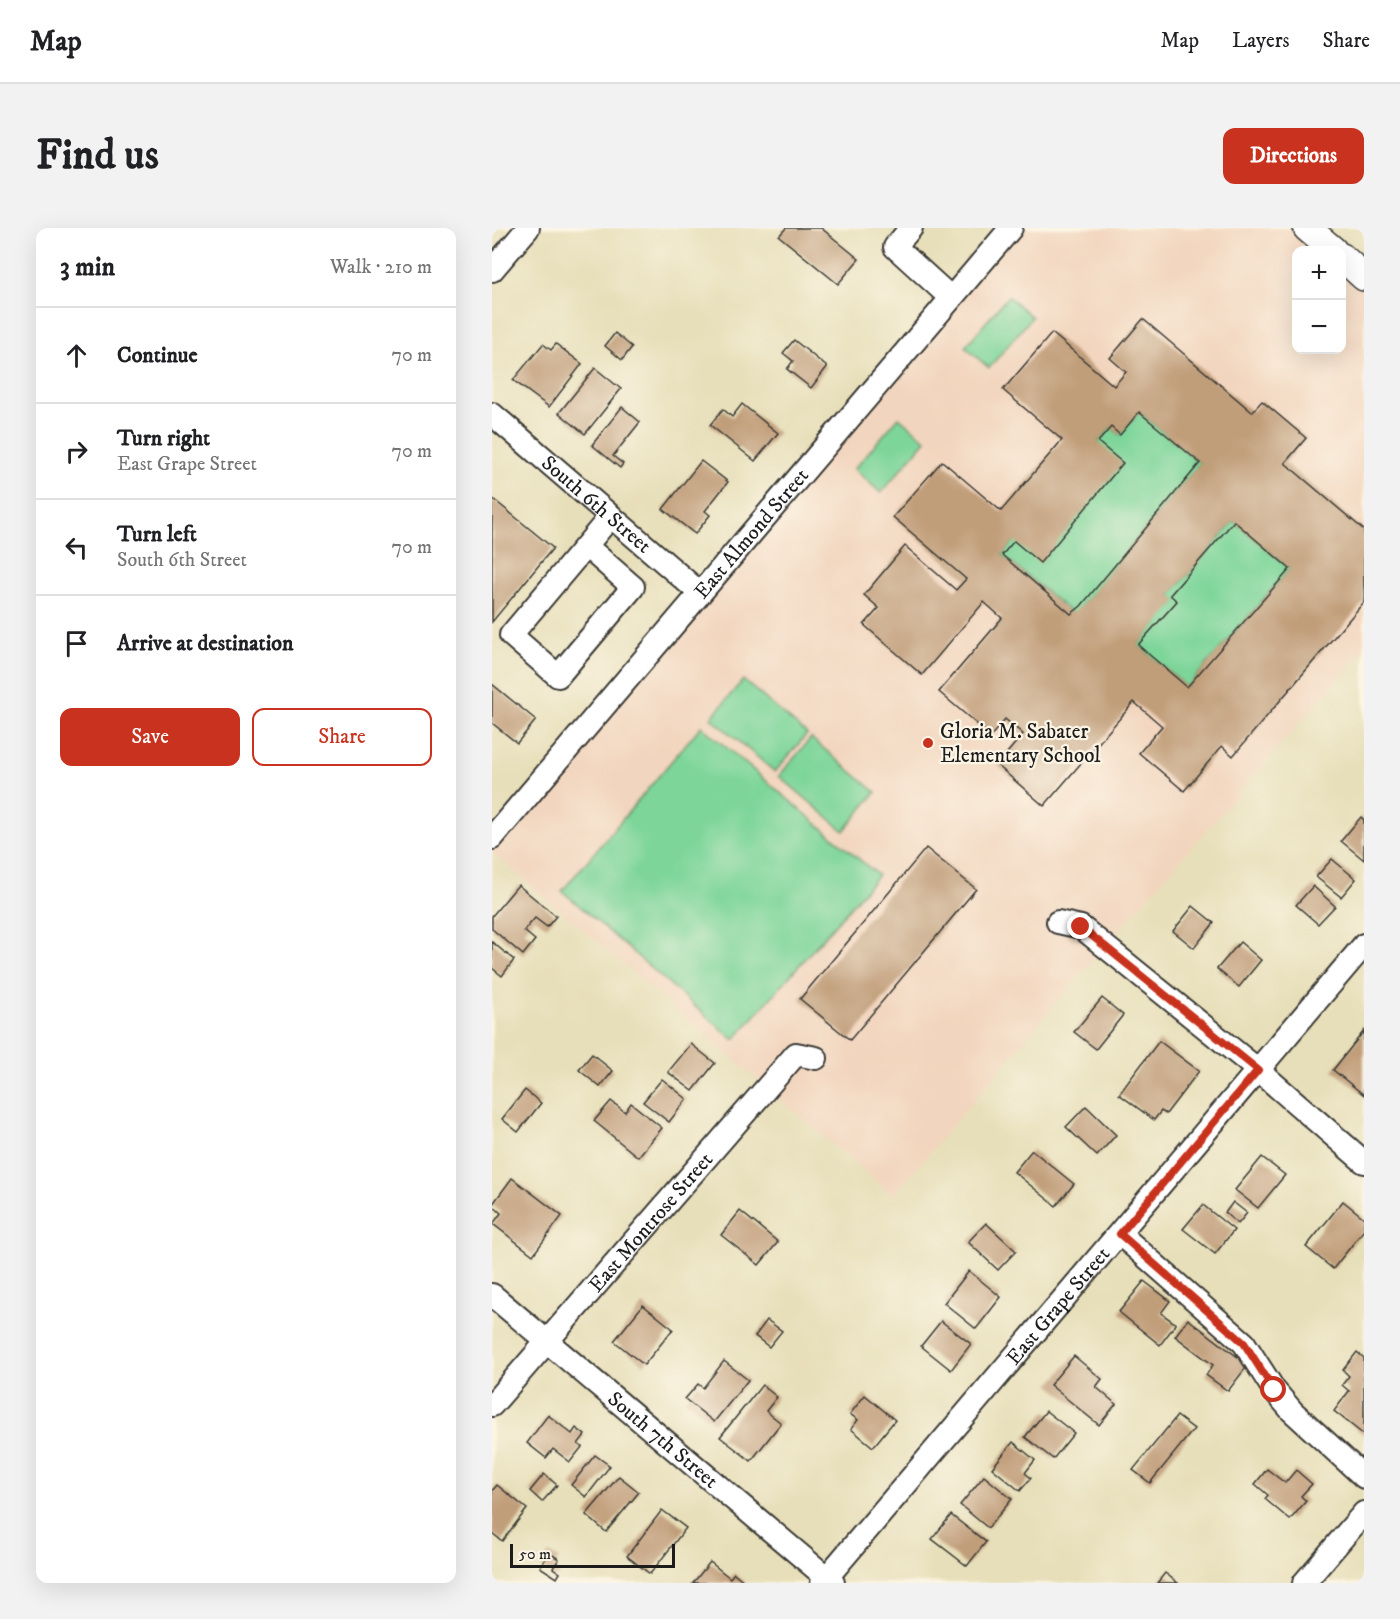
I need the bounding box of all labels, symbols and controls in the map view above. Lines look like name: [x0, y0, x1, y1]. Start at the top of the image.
text: Map: [30, 24, 82, 59]
text: Map: [1160, 28, 1199, 54]
text: Layers: [1232, 28, 1290, 54]
text: Share: [1323, 28, 1370, 54]
button: Directions: [1223, 128, 1364, 184]
text: Find us: [36, 130, 159, 182]
map controls: [1292, 246, 1346, 354]
button: +: [1292, 246, 1346, 300]
text: 3 min: [60, 251, 115, 284]
text: Walk · 210 m: [330, 255, 432, 280]
button: −: [1292, 300, 1346, 354]
icon: ahead: [60, 339, 93, 372]
text: Continue: [117, 342, 198, 369]
text: 70 m: [391, 343, 432, 368]
text: Turn right: [117, 425, 210, 452]
icon: right: [60, 435, 93, 468]
text: 70 m: [391, 439, 432, 464]
street label: South 6th Street: [536, 450, 656, 559]
text: East Grape Street: [117, 452, 257, 477]
street label: East Almond Street: [689, 463, 815, 605]
text: Turn left: [117, 521, 197, 548]
icon: left: [60, 531, 93, 564]
text: 70 m: [391, 535, 432, 560]
text: South 6th Street: [117, 548, 247, 573]
icon: arrive: [60, 627, 93, 660]
text: Arrive at destination: [117, 630, 294, 657]
button: Save: [60, 708, 240, 766]
button: Share: [252, 708, 432, 766]
place label: Gloria M. Sabater Elementary School: [940, 719, 1101, 769]
marker: Gloria M. Sabater Elementary School: [921, 736, 935, 750]
route end: [1067, 913, 1093, 939]
street label: East Montrose Street: [583, 1147, 719, 1298]
street label: East Grape Street: [1001, 1242, 1116, 1371]
route start: [1260, 1376, 1286, 1402]
street label: South 7th Street: [602, 1386, 723, 1495]
scale bar: [510, 1541, 675, 1568]
text: 50 m: [519, 1544, 551, 1564]

